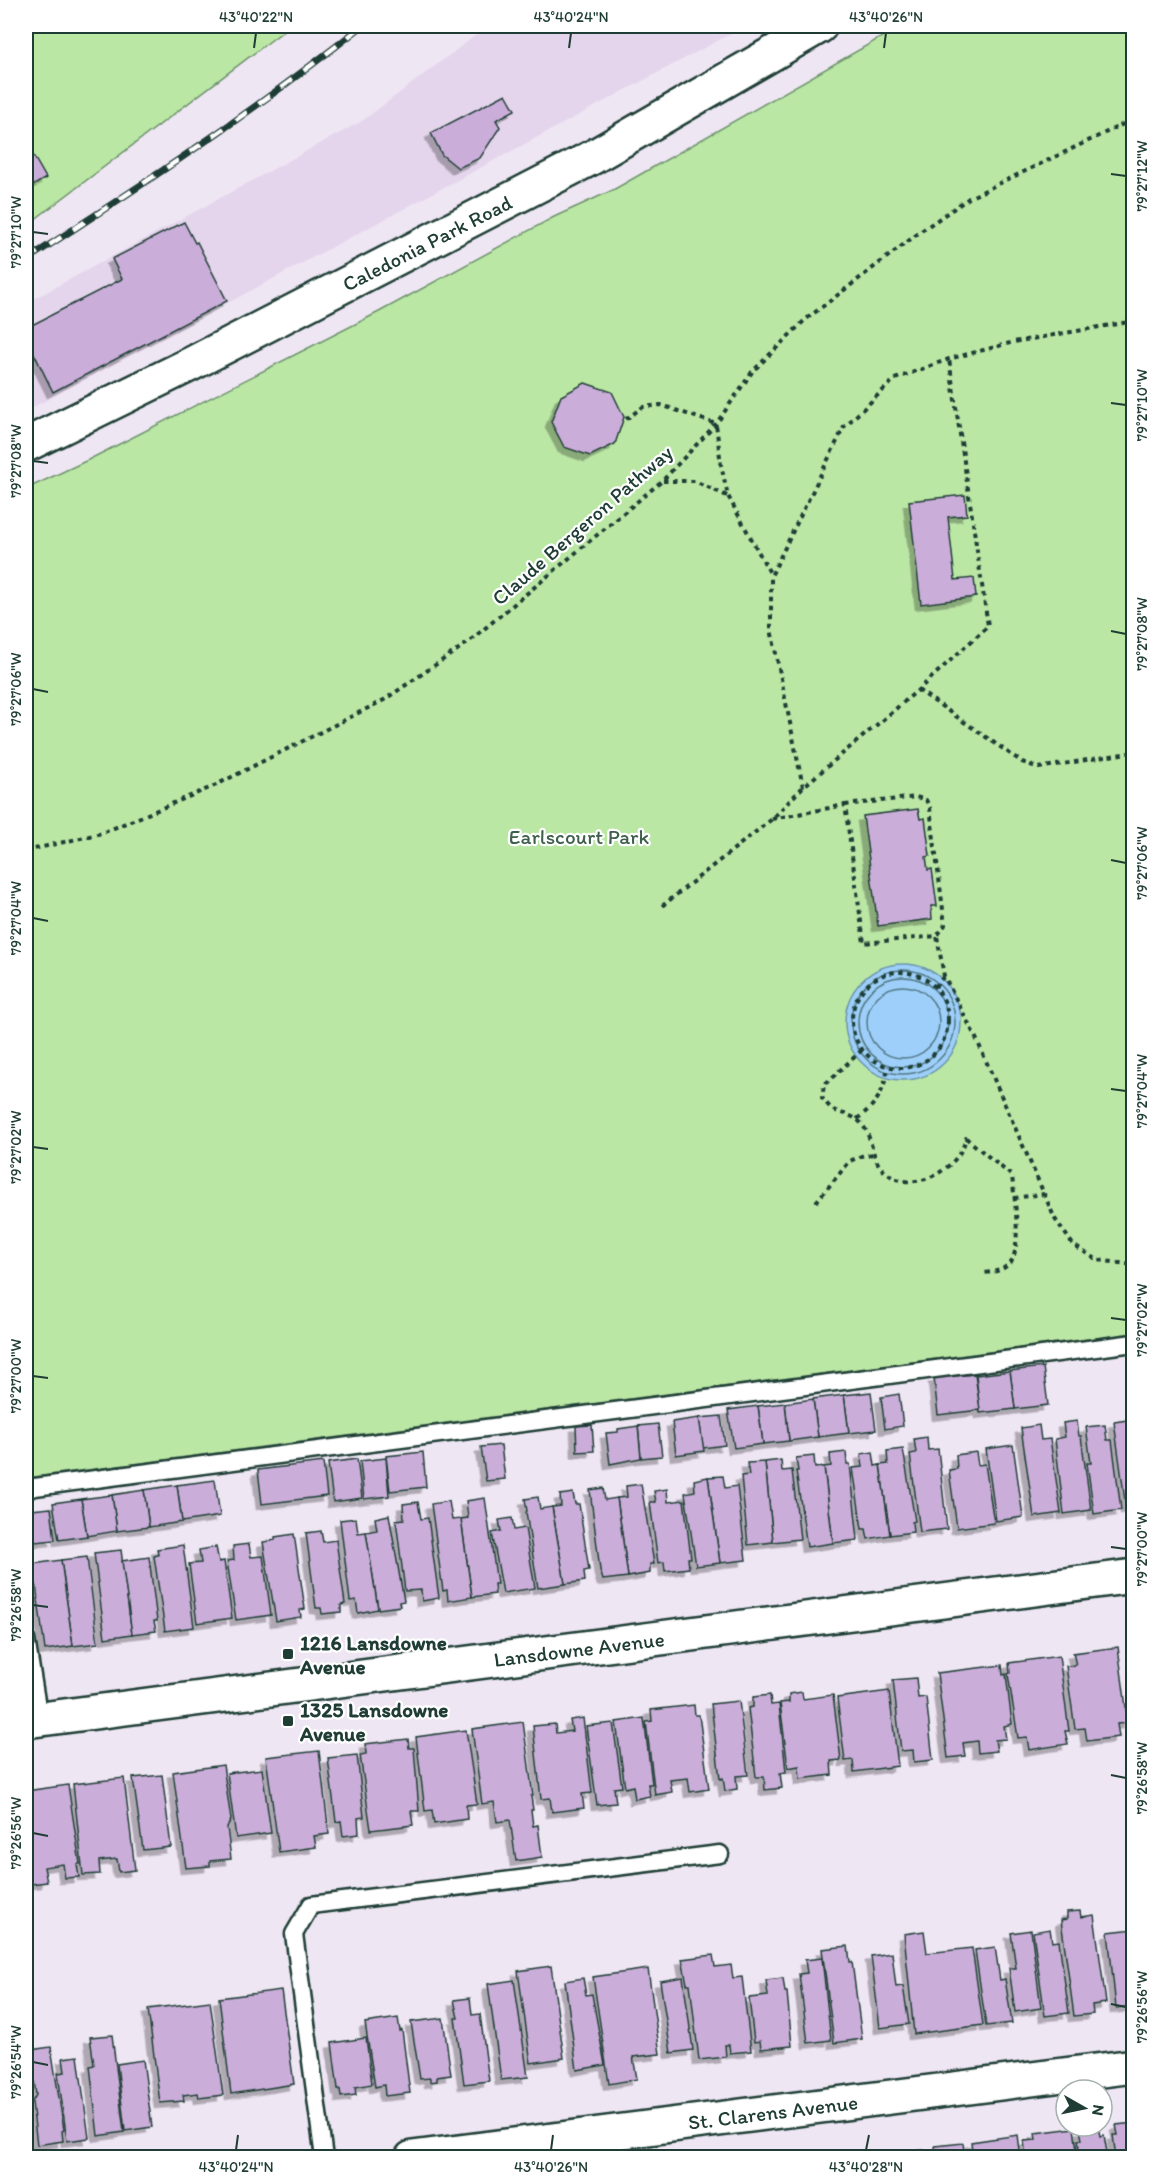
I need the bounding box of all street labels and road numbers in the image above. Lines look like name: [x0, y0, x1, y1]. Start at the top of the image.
street label: Caledonia Park Road: [338, 189, 516, 297]
street label: Claude Bergeron Pathway: [487, 440, 678, 610]
street label: Lansdowne Avenue: [492, 1626, 666, 1672]
street label: St. Clarens Avenue: [687, 2089, 859, 2135]

